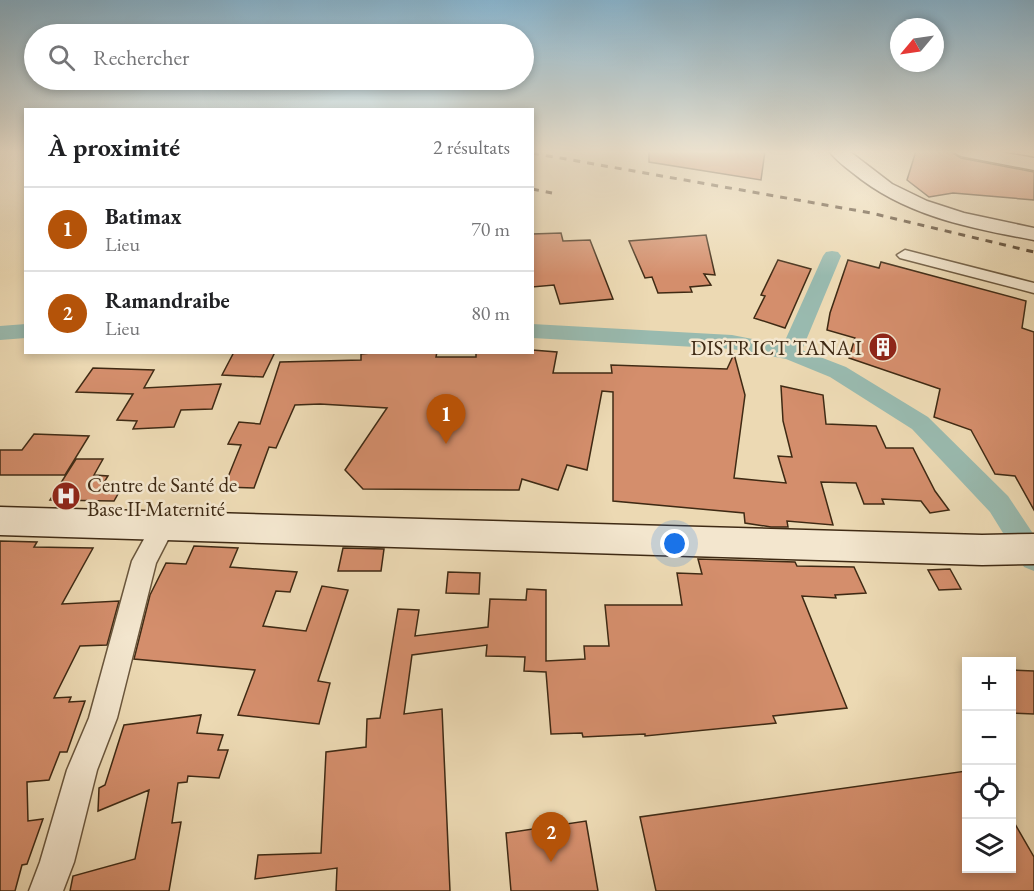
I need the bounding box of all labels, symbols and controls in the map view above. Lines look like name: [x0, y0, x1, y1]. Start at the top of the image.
north arrow: [890, 18, 944, 72]
search box: [24, 24, 534, 90]
icon: search: [45, 41, 78, 74]
text: Rechercher: [93, 43, 189, 72]
text: À proximité: [48, 130, 180, 164]
text: 2 résultats: [433, 134, 510, 160]
text: Batimax: [105, 202, 182, 231]
text: 1: [62, 216, 73, 242]
text: 70 m: [471, 216, 510, 242]
text: Lieu: [105, 231, 140, 257]
text: Ramandraibe: [105, 286, 230, 315]
text: 2: [62, 300, 73, 326]
text: 80 m: [471, 300, 510, 326]
text: Lieu: [105, 315, 140, 341]
building icon: DISTRICT TANA I: [867, 331, 899, 363]
place label: DISTRICT TANA I: [691, 334, 862, 361]
pin: 1: [426, 394, 466, 444]
place label: Centre de Santé de Base II Maternité: [87, 471, 237, 522]
hospital icon: Centre de Santé de Base II Maternité: [50, 480, 82, 512]
your location: [660, 529, 689, 558]
map controls: [962, 657, 1016, 873]
button: +: [962, 657, 1016, 711]
button: −: [962, 711, 1016, 765]
button: locate: [962, 765, 1016, 819]
pin: 2: [532, 812, 570, 862]
button: layers: [962, 819, 1016, 873]

